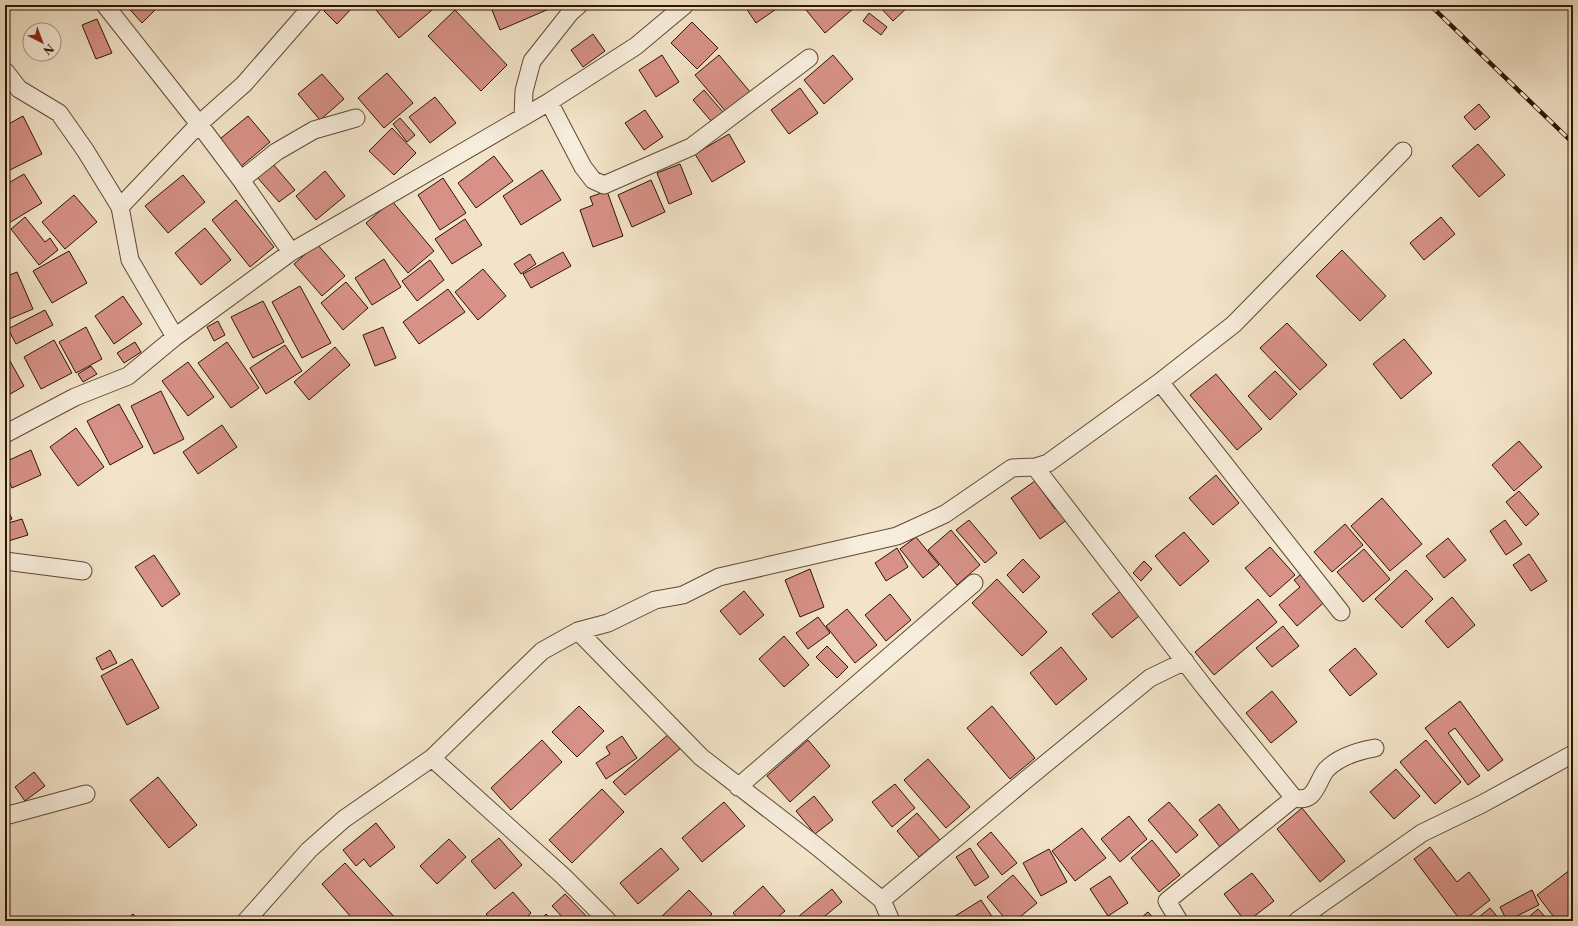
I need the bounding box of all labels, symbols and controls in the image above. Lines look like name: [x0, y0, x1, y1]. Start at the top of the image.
north arrow: [22, 22, 62, 62]
text: N: [40, 41, 57, 58]

